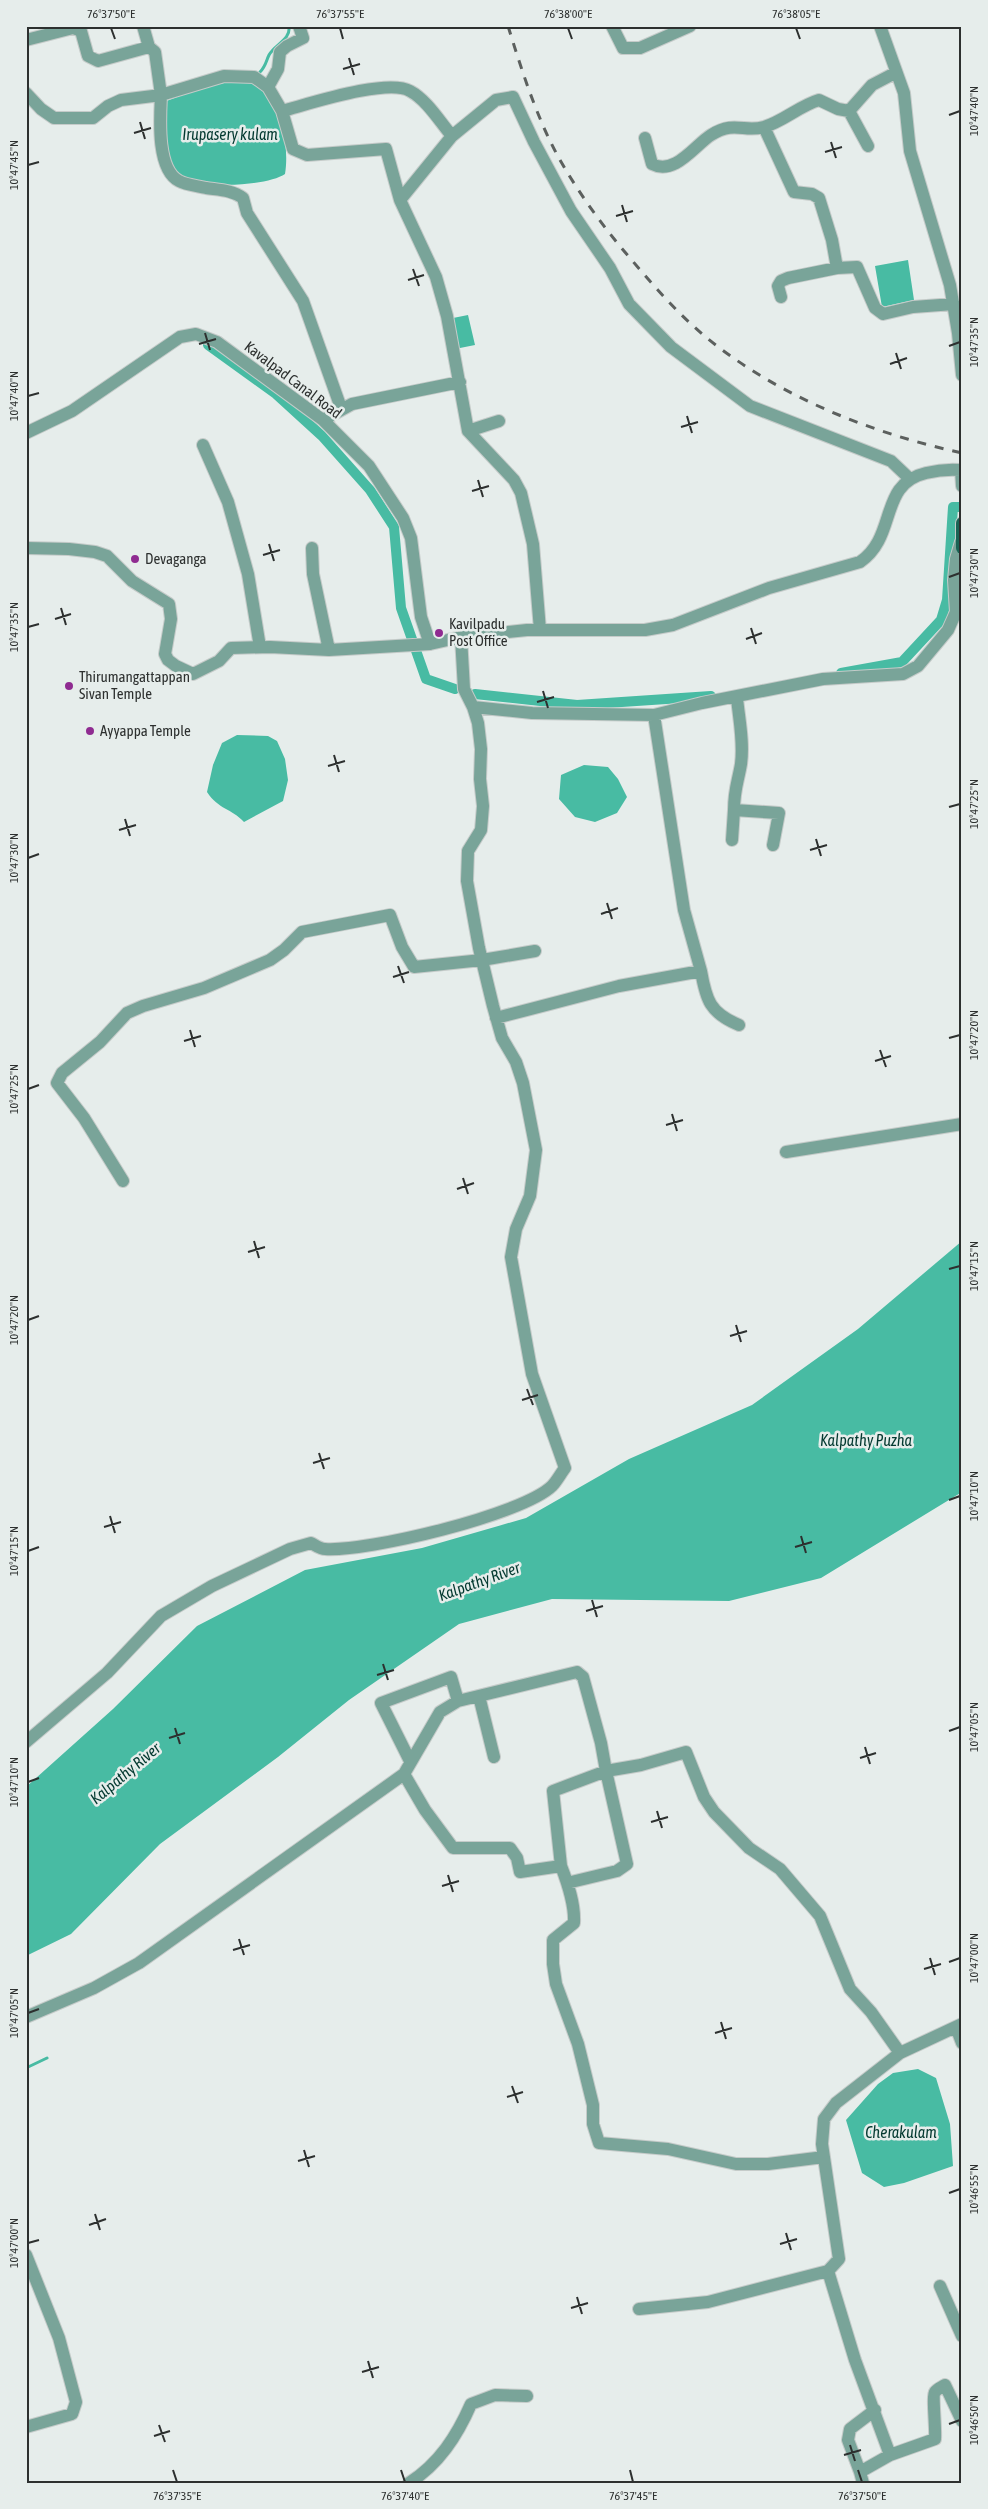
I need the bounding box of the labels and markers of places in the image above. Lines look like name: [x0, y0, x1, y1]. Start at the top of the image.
place label: Devaganga: [145, 550, 207, 567]
marker: Devaganga: [129, 553, 141, 565]
place label: Kavilpadu Post Office: [449, 615, 508, 649]
marker: Kavilpadu Post Office: [433, 627, 445, 639]
place label: Thirumangattappan Sivan Temple: [79, 668, 190, 702]
marker: Thirumangattappan Sivan Temple: [63, 680, 75, 692]
place label: Ayyappa Temple: [100, 722, 191, 739]
marker: Ayyappa Temple: [84, 725, 96, 737]

